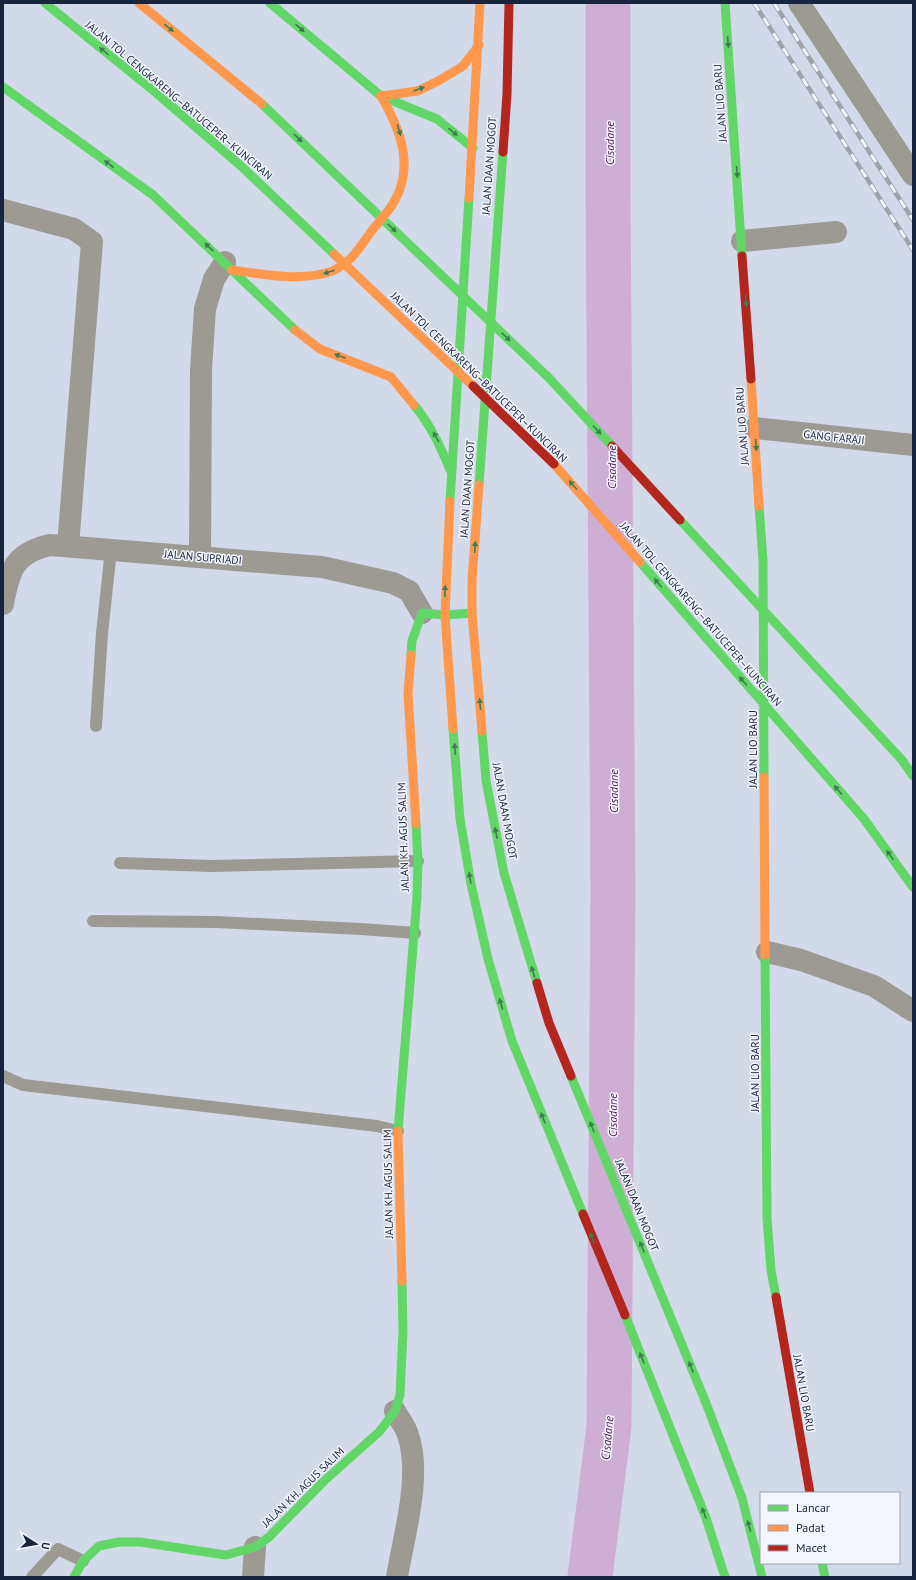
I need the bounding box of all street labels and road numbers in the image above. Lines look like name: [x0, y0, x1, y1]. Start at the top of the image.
street label: JALAN TOL CENGKARENG–BATUCEPER–KUNCIRAN: [82, 17, 275, 182]
street label: JALAN LIO BARU: [710, 64, 730, 143]
street label: JALAN DAAN MOGOT: [479, 116, 499, 217]
street label: JALAN TOL CENGKARENG–BATUCEPER–KUNCIRAN: [387, 288, 570, 465]
street label: JALAN LIO BARU: [732, 387, 752, 466]
street label: GANG FARAJI: [803, 427, 865, 447]
street label: JALAN DAAN MOGOT: [457, 439, 477, 540]
street label: JALAN TOL CENGKARENG–BATUCEPER–KUNCIRAN: [616, 518, 785, 709]
street label: JALAN SUPRIADI: [163, 547, 242, 567]
street label: JALAN LIO BARU: [746, 710, 760, 789]
street label: JALAN DAAN MOGOT: [489, 760, 520, 861]
street label: JALAN KH. AGUS SALIM: [394, 782, 412, 893]
street label: JALAN LIO BARU: [748, 1034, 762, 1113]
street label: JALAN KH. AGUS SALIM: [380, 1129, 396, 1240]
street label: JALAN DAAN MOGOT: [612, 1156, 662, 1253]
street label: JALAN LIO BARU: [790, 1352, 818, 1433]
street label: JALAN KH. AGUS SALIM: [258, 1444, 347, 1531]

